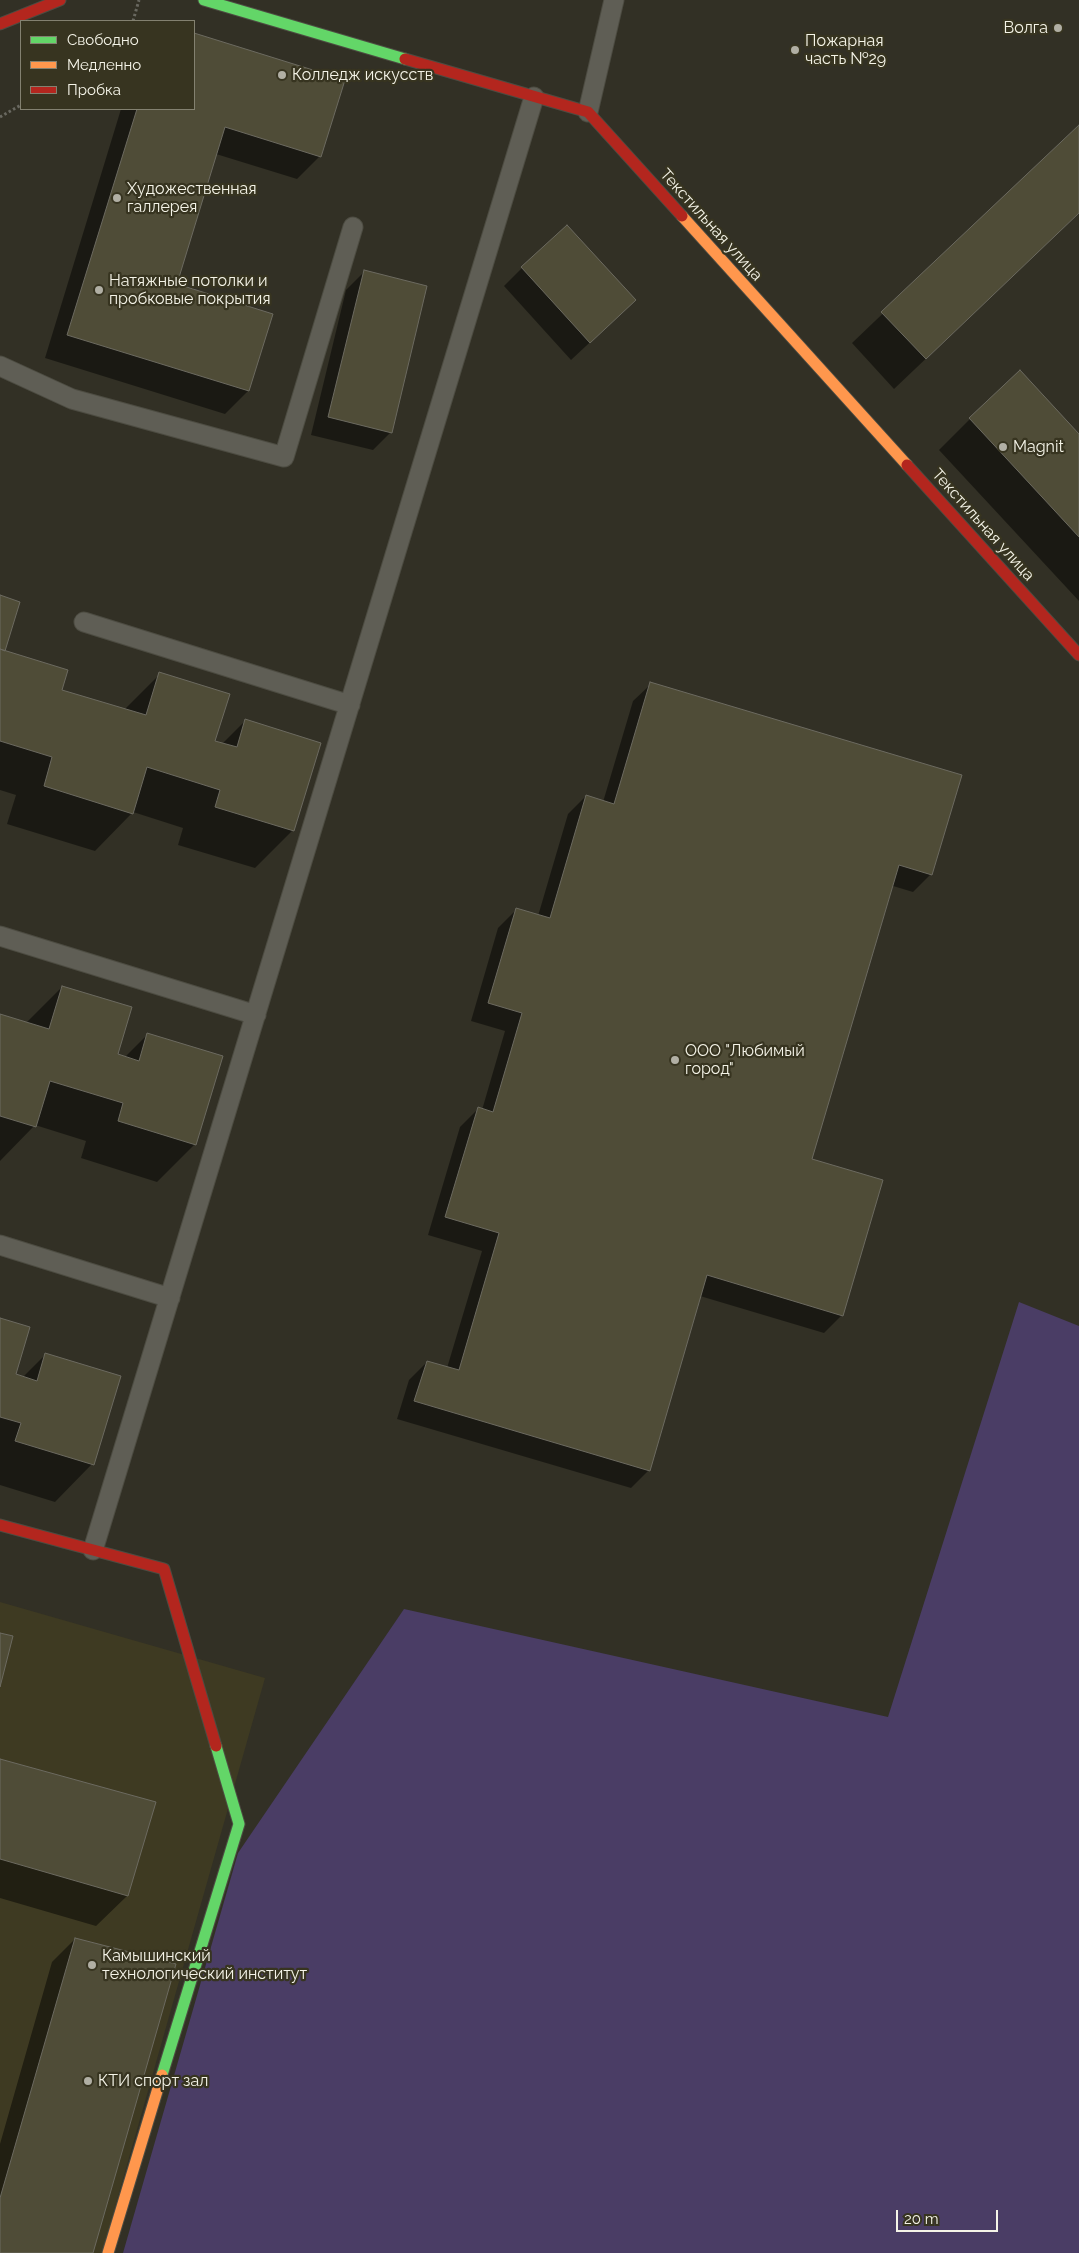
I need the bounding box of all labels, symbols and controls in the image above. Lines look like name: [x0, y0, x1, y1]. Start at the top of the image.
place label: Волга: [1004, 18, 1048, 38]
legend: [20, 20, 195, 110]
marker: Волга: [1052, 22, 1064, 34]
text: Свободно: [67, 31, 139, 49]
place label: Пожарная часть №29: [805, 31, 886, 69]
marker: Пожарная часть №29: [789, 44, 801, 56]
text: Медленно: [67, 56, 141, 74]
place label: Колледж искусств: [292, 65, 433, 85]
marker: Колледж искусств: [276, 69, 288, 81]
text: Пробка: [67, 81, 121, 99]
street label: Текстильная улица: [656, 165, 766, 285]
place label: Художественная галлерея: [127, 179, 257, 217]
marker: Художественная галлерея: [111, 192, 123, 204]
place label: Натяжные потолки и пробковые покрытия: [109, 271, 271, 309]
marker: Натяжные потолки и пробковые покрытия: [93, 284, 105, 296]
place label: Magnit: [1013, 437, 1064, 457]
marker: Magnit: [997, 441, 1009, 453]
street label: Текстильная улица: [928, 465, 1038, 585]
place label: ООО "Любимый город": [685, 1041, 805, 1079]
marker: ООО "Любимый город": [669, 1054, 681, 1066]
place label: Камышинский технологический институт: [102, 1946, 307, 1984]
marker: Камышинский технологический институт: [86, 1959, 98, 1971]
place label: КТИ спорт зал: [98, 2071, 208, 2091]
marker: КТИ спорт зал: [82, 2075, 94, 2087]
scale bar: [899, 2200, 1002, 2232]
text: 20 m: [904, 2210, 939, 2228]

